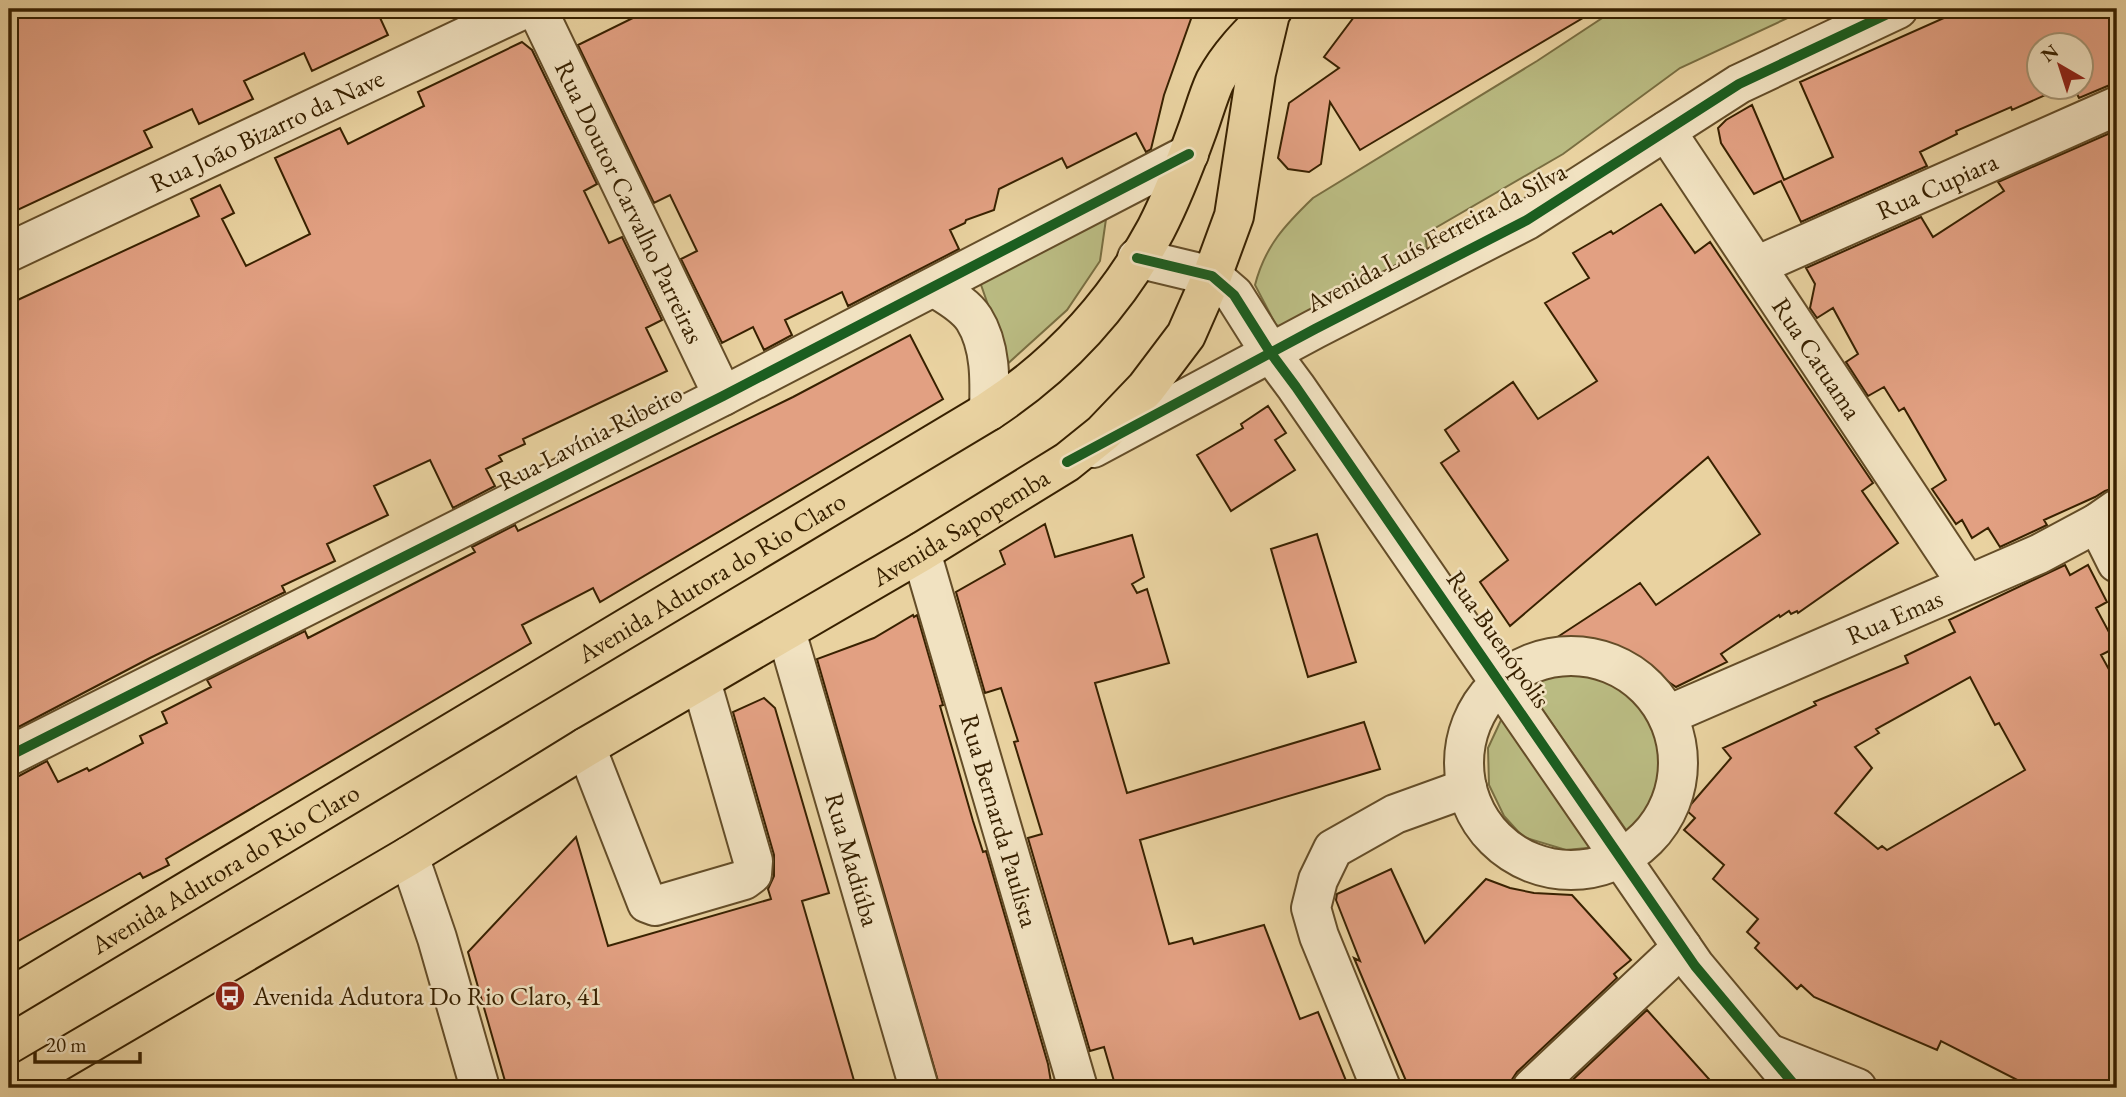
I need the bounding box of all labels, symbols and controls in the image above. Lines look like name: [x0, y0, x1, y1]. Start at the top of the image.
north arrow: [2024, 32, 2094, 102]
text: N: [2036, 38, 2064, 68]
street label: Rua Doutor Carvalho Parreiras: [547, 55, 712, 349]
street label: Rua João Bizarro da Nave: [144, 61, 389, 200]
street label: Rua Cupiara: [1871, 144, 2004, 228]
street label: Avenida Luís Ferreira da Silva: [1299, 154, 1573, 321]
street label: Rua Catuama: [1764, 291, 1870, 426]
street label: Rua Lavínia Ribeiro: [492, 376, 688, 498]
street label: Avenida Sapopemba: [865, 460, 1056, 595]
street label: Avenida Adutora do Rio Claro: [570, 484, 852, 671]
street label: Rua Buenópolis: [1439, 564, 1559, 714]
street label: Rua Emas: [1841, 581, 1948, 652]
street label: Rua Bernarda Paulista: [952, 710, 1047, 932]
street label: Avenida Adutora do Rio Claro: [84, 775, 366, 962]
street label: Rua Madiúba: [817, 789, 888, 931]
bus stop icon: Avenida Adutora Do Rio Claro, 41: [213, 979, 247, 1013]
place label: Avenida Adutora Do Rio Claro, 41: [252, 979, 602, 1013]
scale bar: [35, 1020, 140, 1064]
text: 20 m: [46, 1031, 87, 1058]

